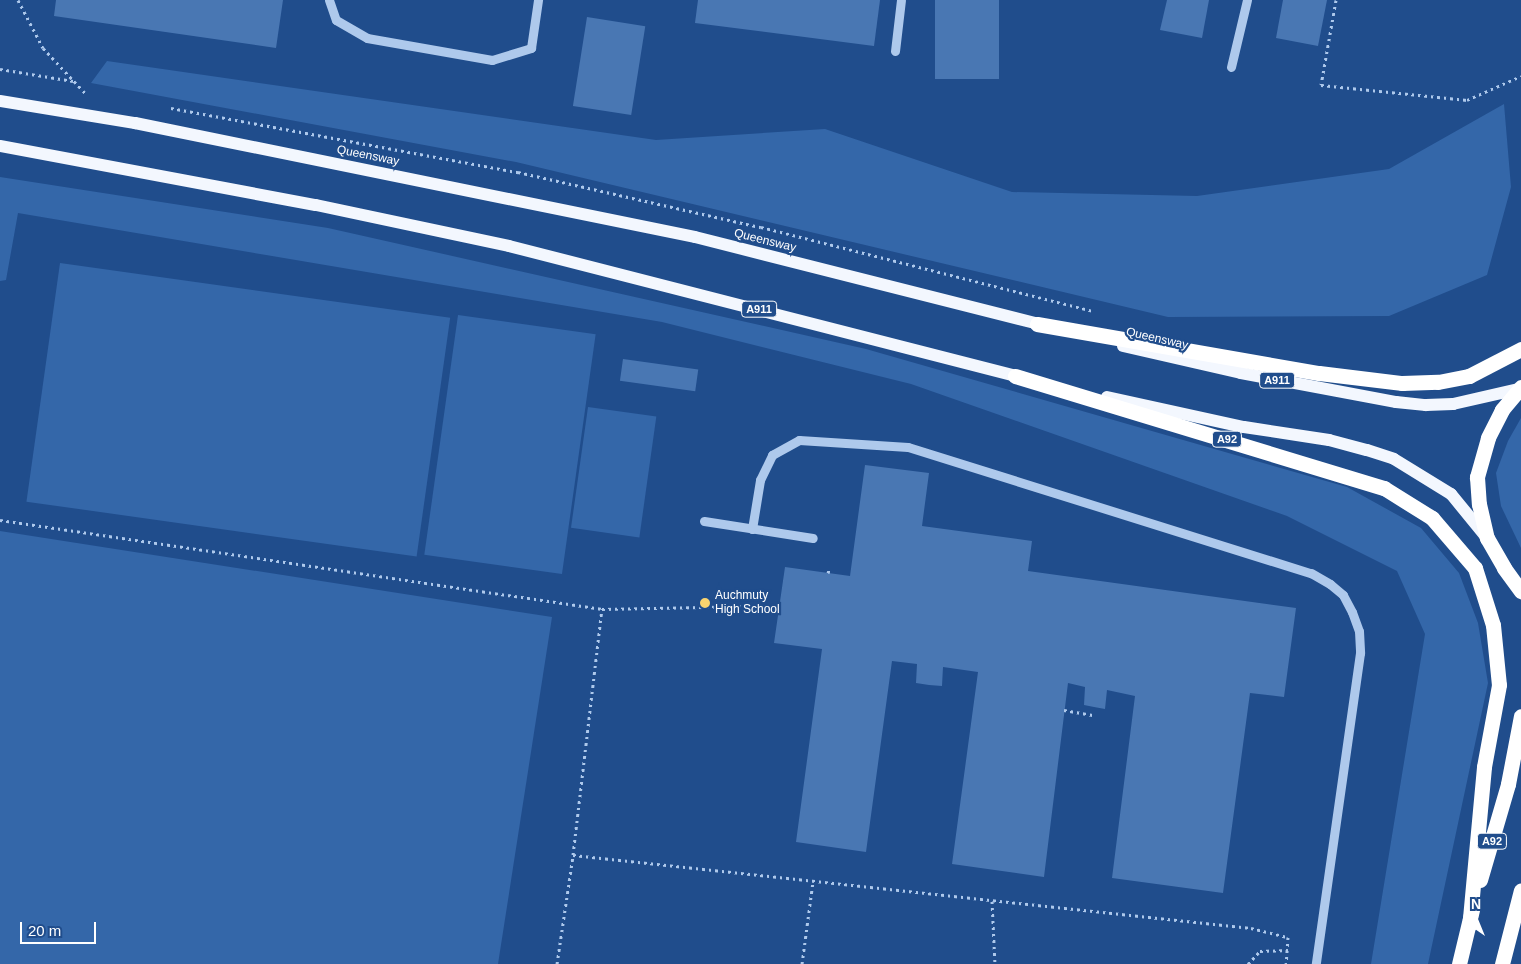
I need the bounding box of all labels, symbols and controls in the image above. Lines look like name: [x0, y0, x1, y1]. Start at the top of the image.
street label: Queensway: [336, 143, 400, 169]
street label: Queensway: [733, 226, 797, 256]
road number: A911: [740, 300, 778, 318]
street label: Queensway: [1125, 325, 1189, 353]
road number: A911: [1258, 372, 1296, 388]
road number: A92: [1211, 430, 1243, 448]
place label: Auchmuty High School: [715, 589, 780, 617]
marker: Auchmuty High School: [699, 597, 711, 609]
road number: A92: [1476, 832, 1508, 849]
north arrow: [1451, 894, 1501, 944]
text: N: [1471, 896, 1481, 912]
scale bar: [22, 912, 99, 944]
text: 20 m: [28, 922, 61, 939]

